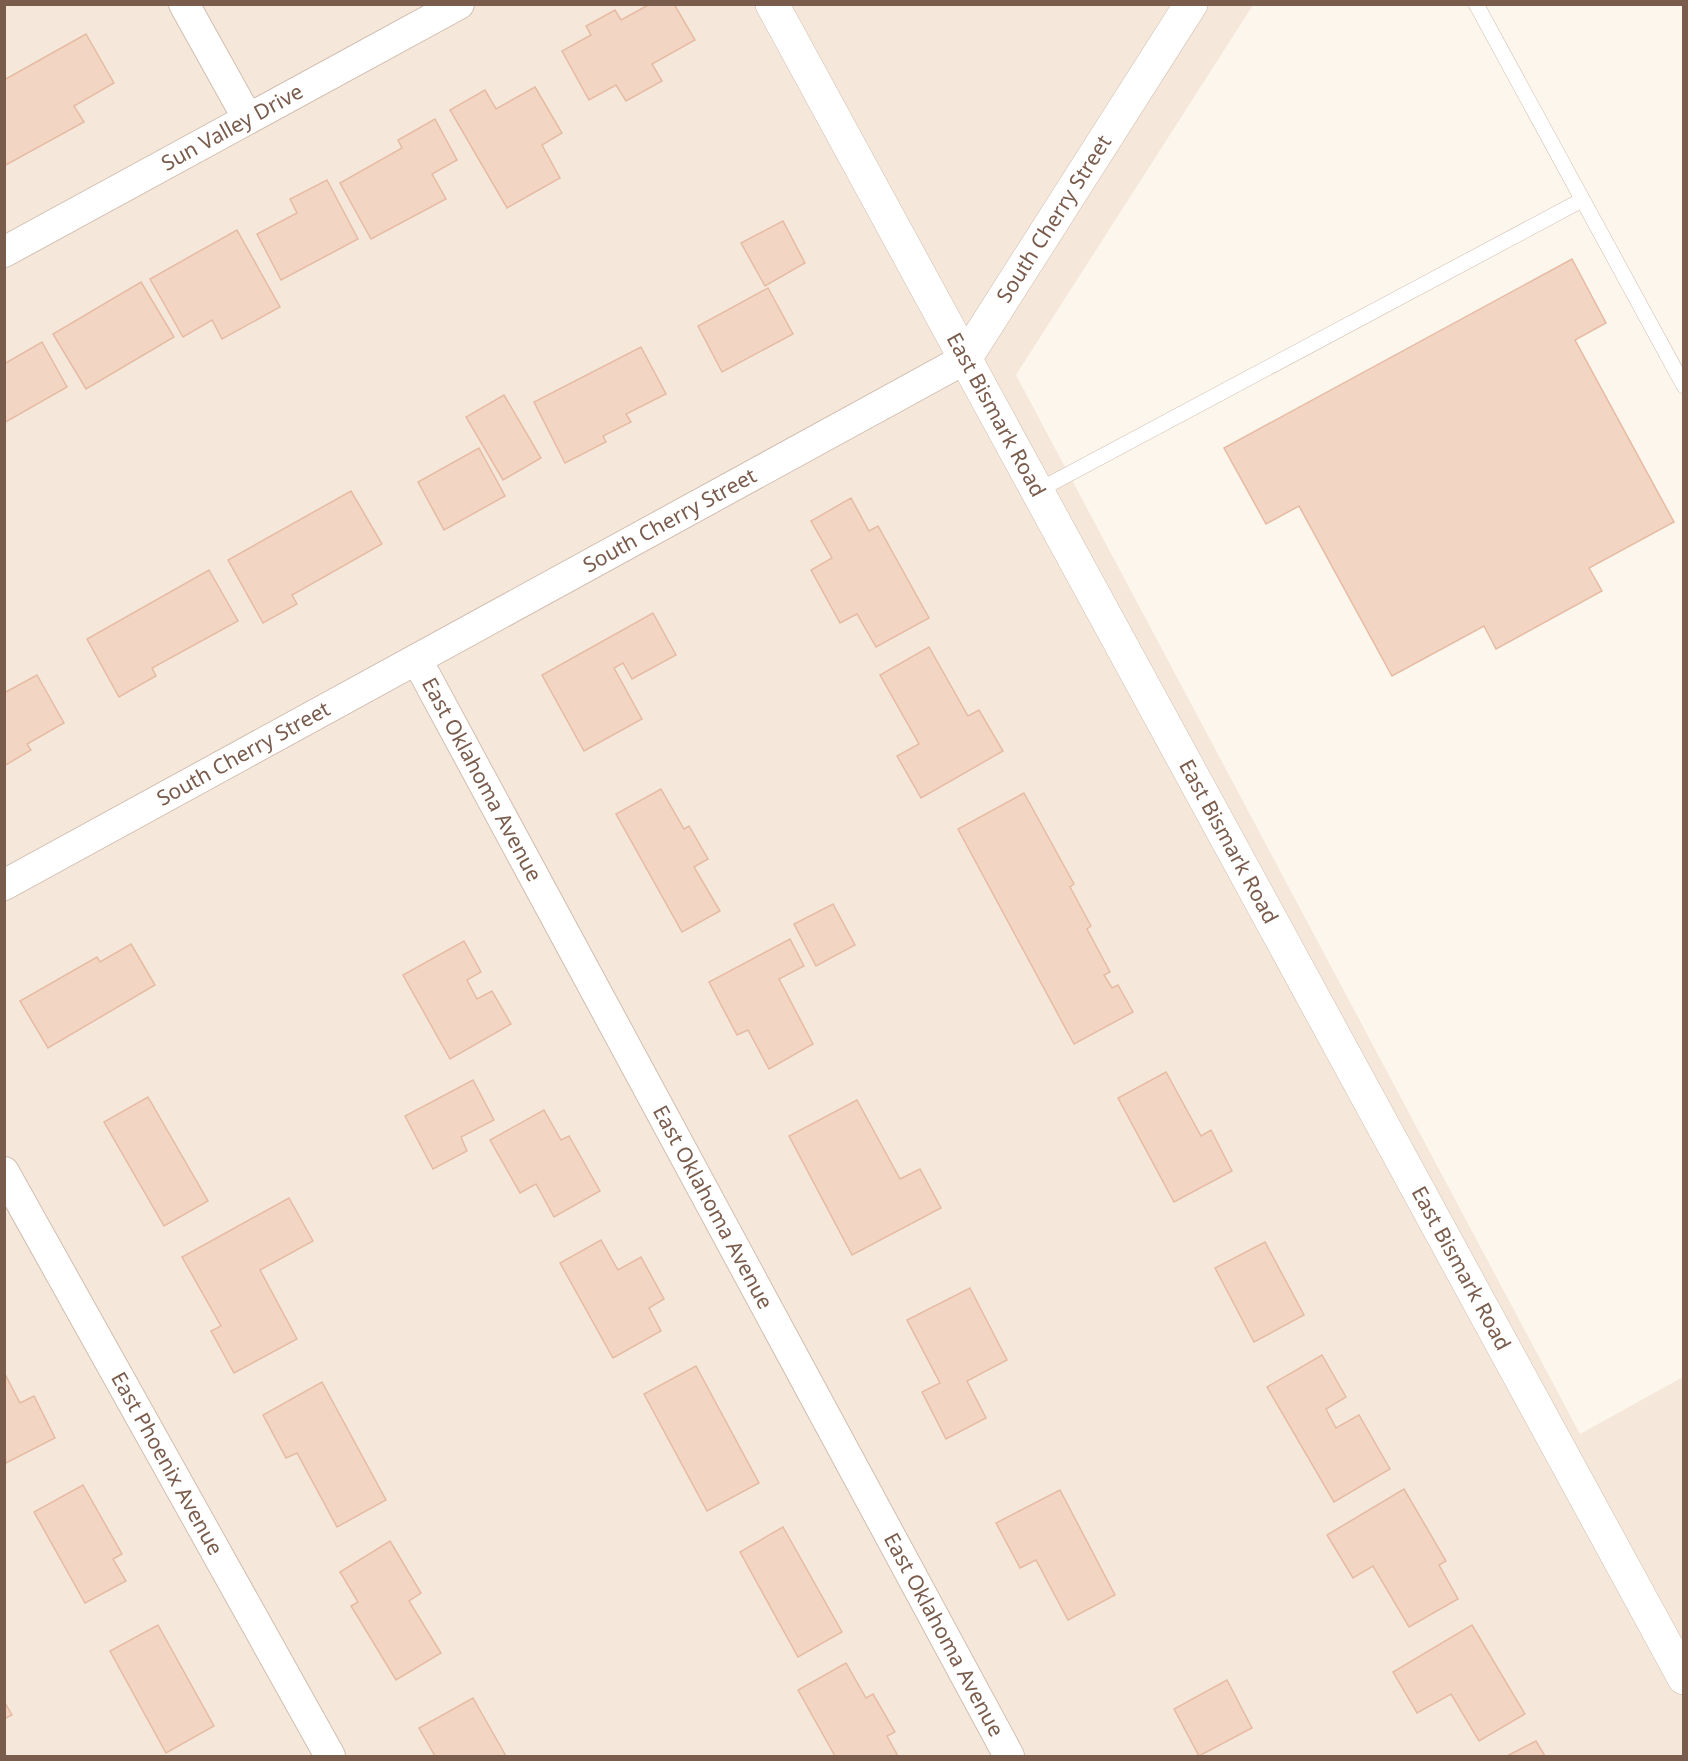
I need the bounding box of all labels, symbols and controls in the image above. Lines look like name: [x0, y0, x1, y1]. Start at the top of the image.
street label: Sun Valley Drive: [156, 77, 308, 177]
street label: South Cherry Street: [989, 129, 1117, 308]
street label: East Bismark Road: [941, 327, 1053, 502]
street label: South Cherry Street: [578, 461, 761, 578]
street label: East Oklahoma Avenue: [416, 672, 549, 886]
street label: South Cherry Street: [151, 694, 335, 812]
street label: East Bismark Road: [1173, 754, 1285, 928]
street label: East Oklahoma Avenue: [647, 1100, 780, 1314]
street label: East Bismark Road: [1406, 1181, 1518, 1355]
street label: East Phoenix Avenue: [105, 1367, 230, 1560]
street label: East Oklahoma Avenue: [878, 1528, 1011, 1741]

